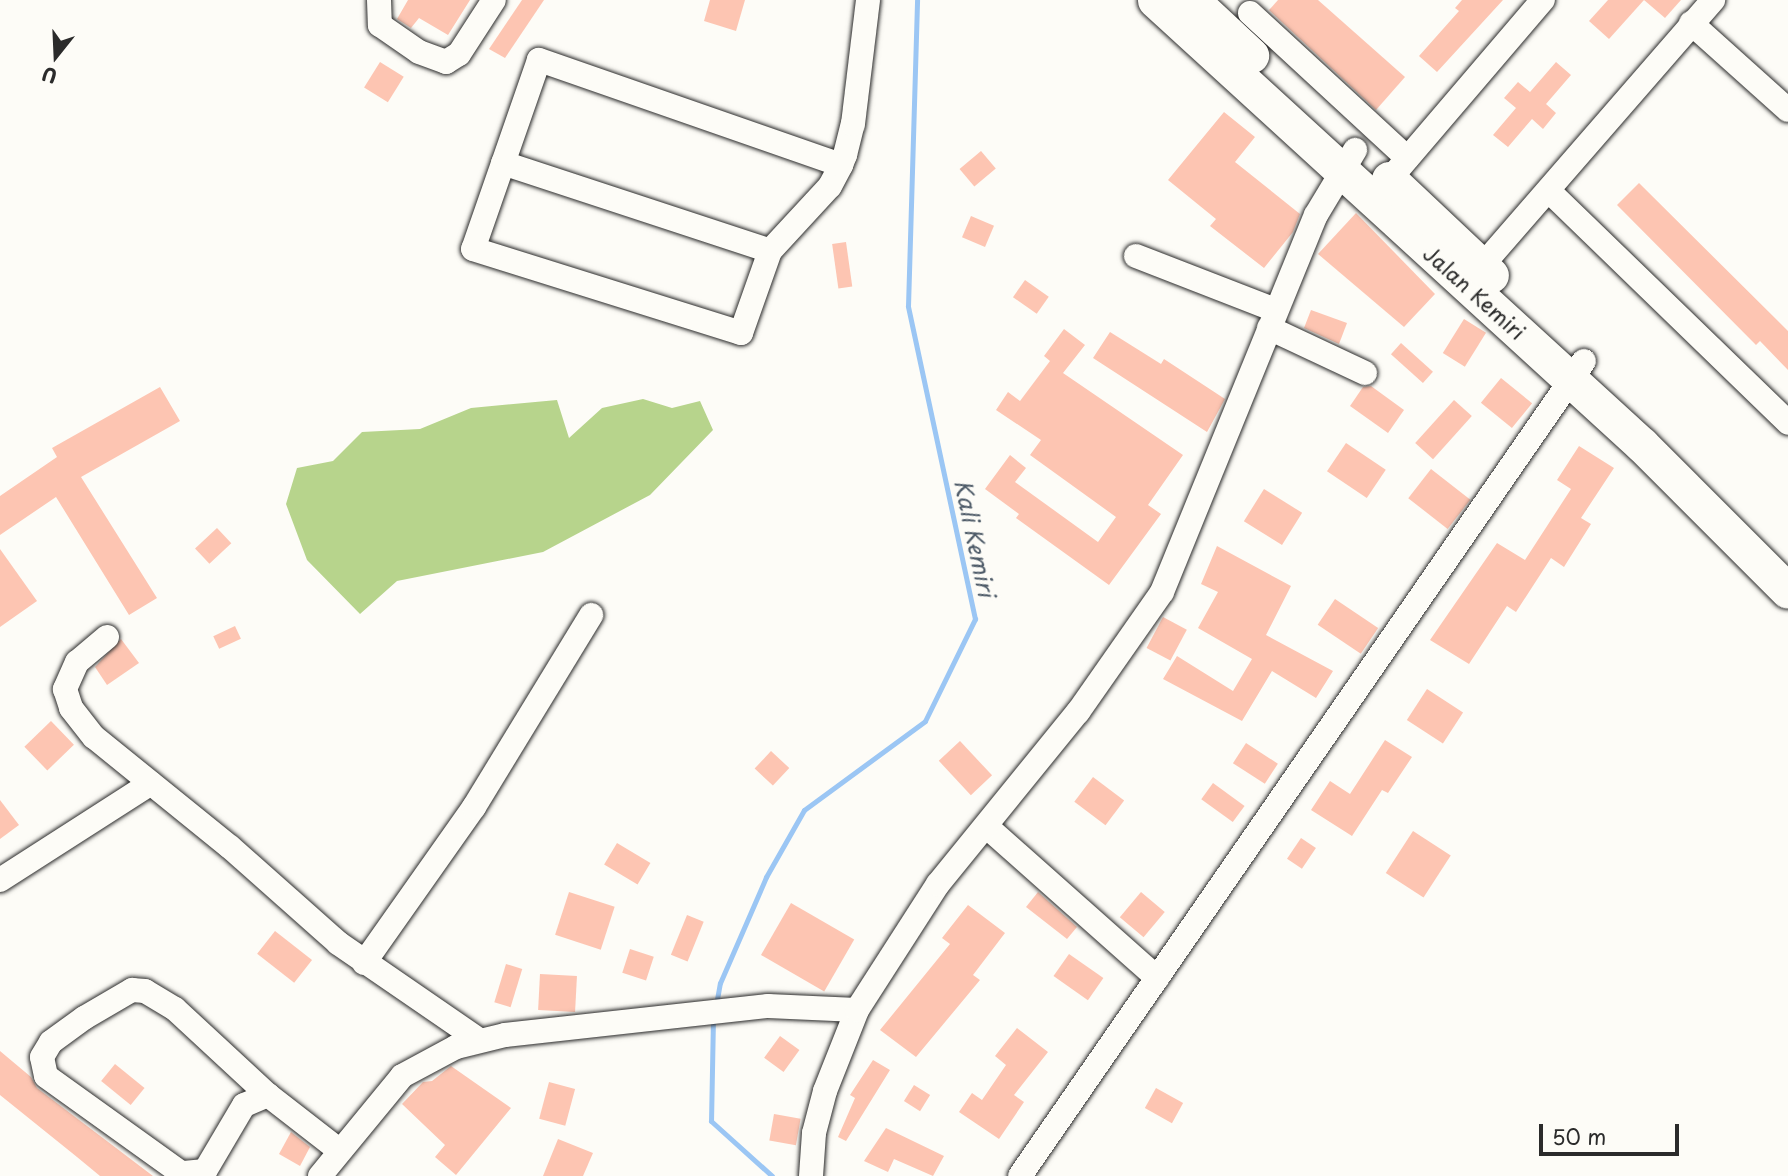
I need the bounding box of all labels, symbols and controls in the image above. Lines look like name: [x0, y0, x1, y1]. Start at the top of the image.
north arrow: [21, 21, 91, 91]
text: U: [38, 60, 61, 92]
street label: Jalan Kemiri: [1419, 240, 1531, 344]
water label: Kali Kemiri: [949, 476, 1001, 600]
scale bar: [1543, 1110, 1683, 1154]
text: 50 m: [1552, 1120, 1606, 1152]

